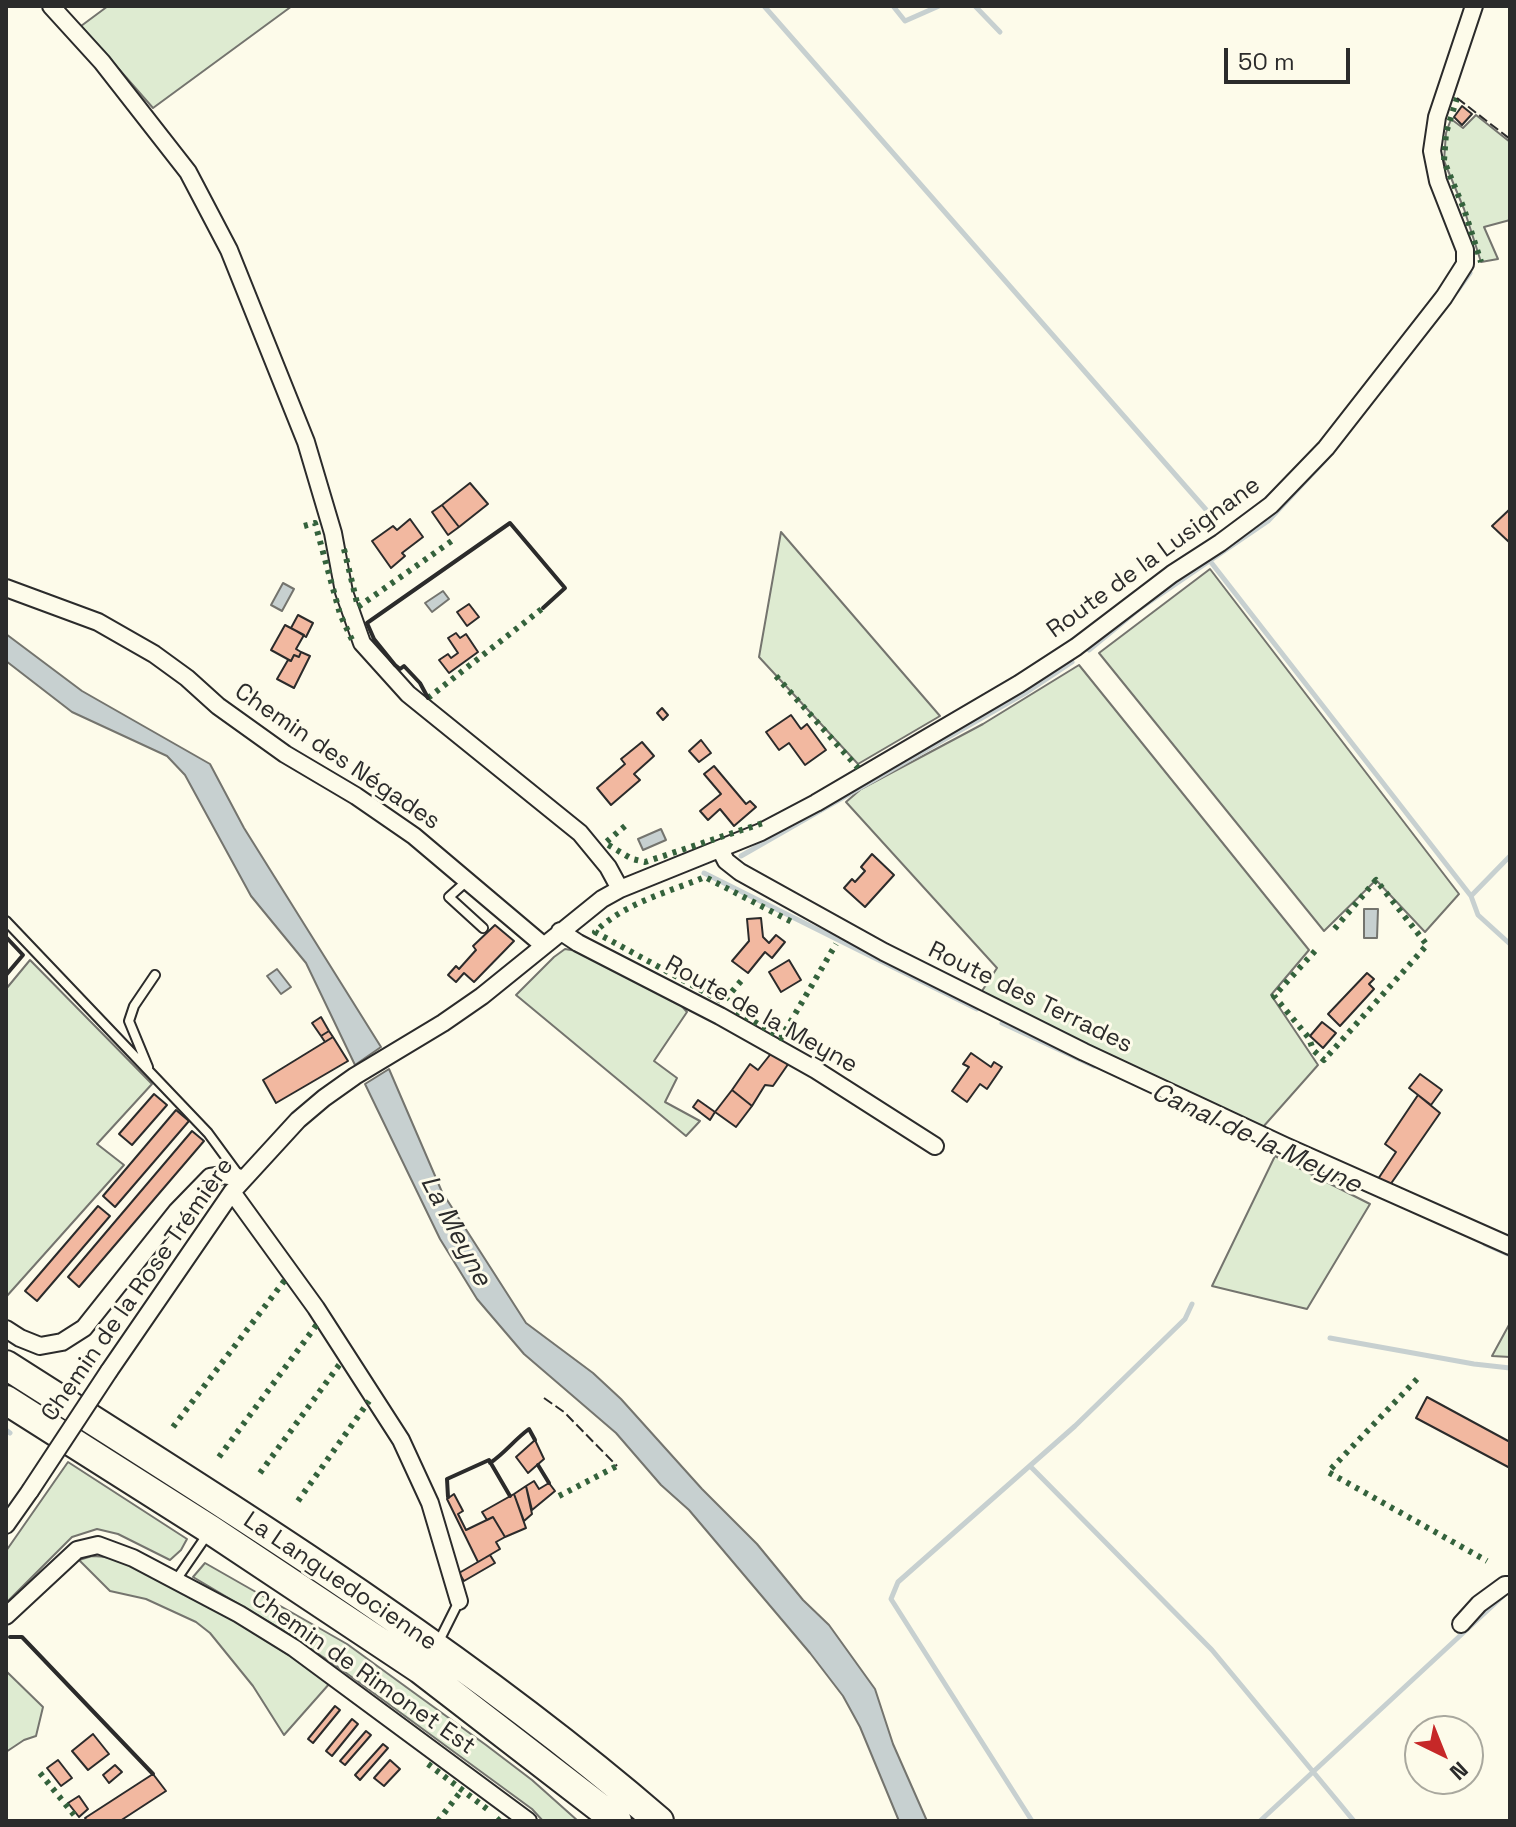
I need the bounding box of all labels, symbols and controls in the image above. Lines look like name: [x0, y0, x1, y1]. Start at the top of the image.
scale bar: [1228, 32, 1354, 82]
text: 50 m: [1238, 46, 1295, 77]
street label: Route de la Lusignane: [1042, 471, 1266, 645]
street label: Chemin des Négades: [229, 678, 445, 836]
street label: Route des Terrades: [923, 936, 1137, 1060]
street label: Route de la Meyne: [660, 950, 862, 1080]
water label: Canal de la Meyne: [1146, 1077, 1366, 1201]
street label: Chemin de la Rose Trémière: [36, 1153, 240, 1427]
water label: La Meyne: [413, 1170, 497, 1292]
street label: La Languedocienne: [238, 1506, 442, 1658]
street label: Chemin de Rimonet Est: [246, 1585, 480, 1761]
north arrow: [1404, 1715, 1484, 1795]
text: N: [1444, 1756, 1474, 1786]

